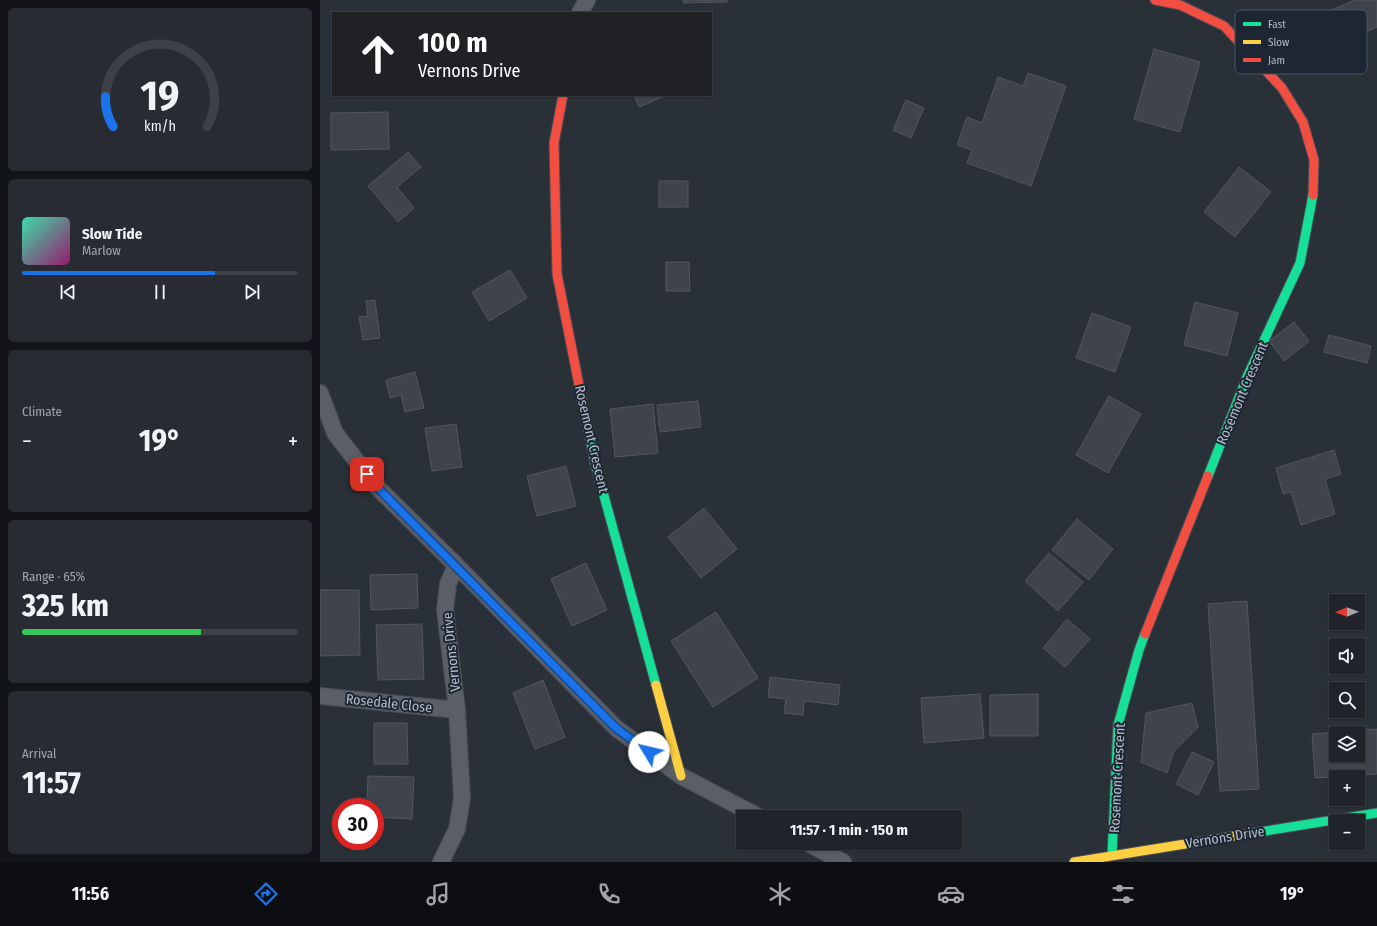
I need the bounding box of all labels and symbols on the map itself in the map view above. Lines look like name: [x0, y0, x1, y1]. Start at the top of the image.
legend: [1235, 10, 1367, 74]
text: Fast: [1268, 18, 1286, 31]
text: Slow: [1268, 36, 1289, 49]
text: Jam: [1268, 54, 1285, 67]
street label: Rosemont Crescent: [1213, 339, 1272, 447]
street label: Rosemont Crescent: [571, 384, 612, 495]
pin: [350, 457, 384, 491]
north arrow: [1329, 594, 1365, 630]
street label: Vernons Drive: [439, 611, 464, 692]
street label: Rosedale Close: [345, 691, 433, 716]
street label: Rosemont Crescent: [1106, 722, 1129, 833]
position arrow: [628, 731, 670, 773]
speed limit sign: 30: [332, 798, 384, 850]
street label: Vernons Drive: [1184, 823, 1266, 852]

